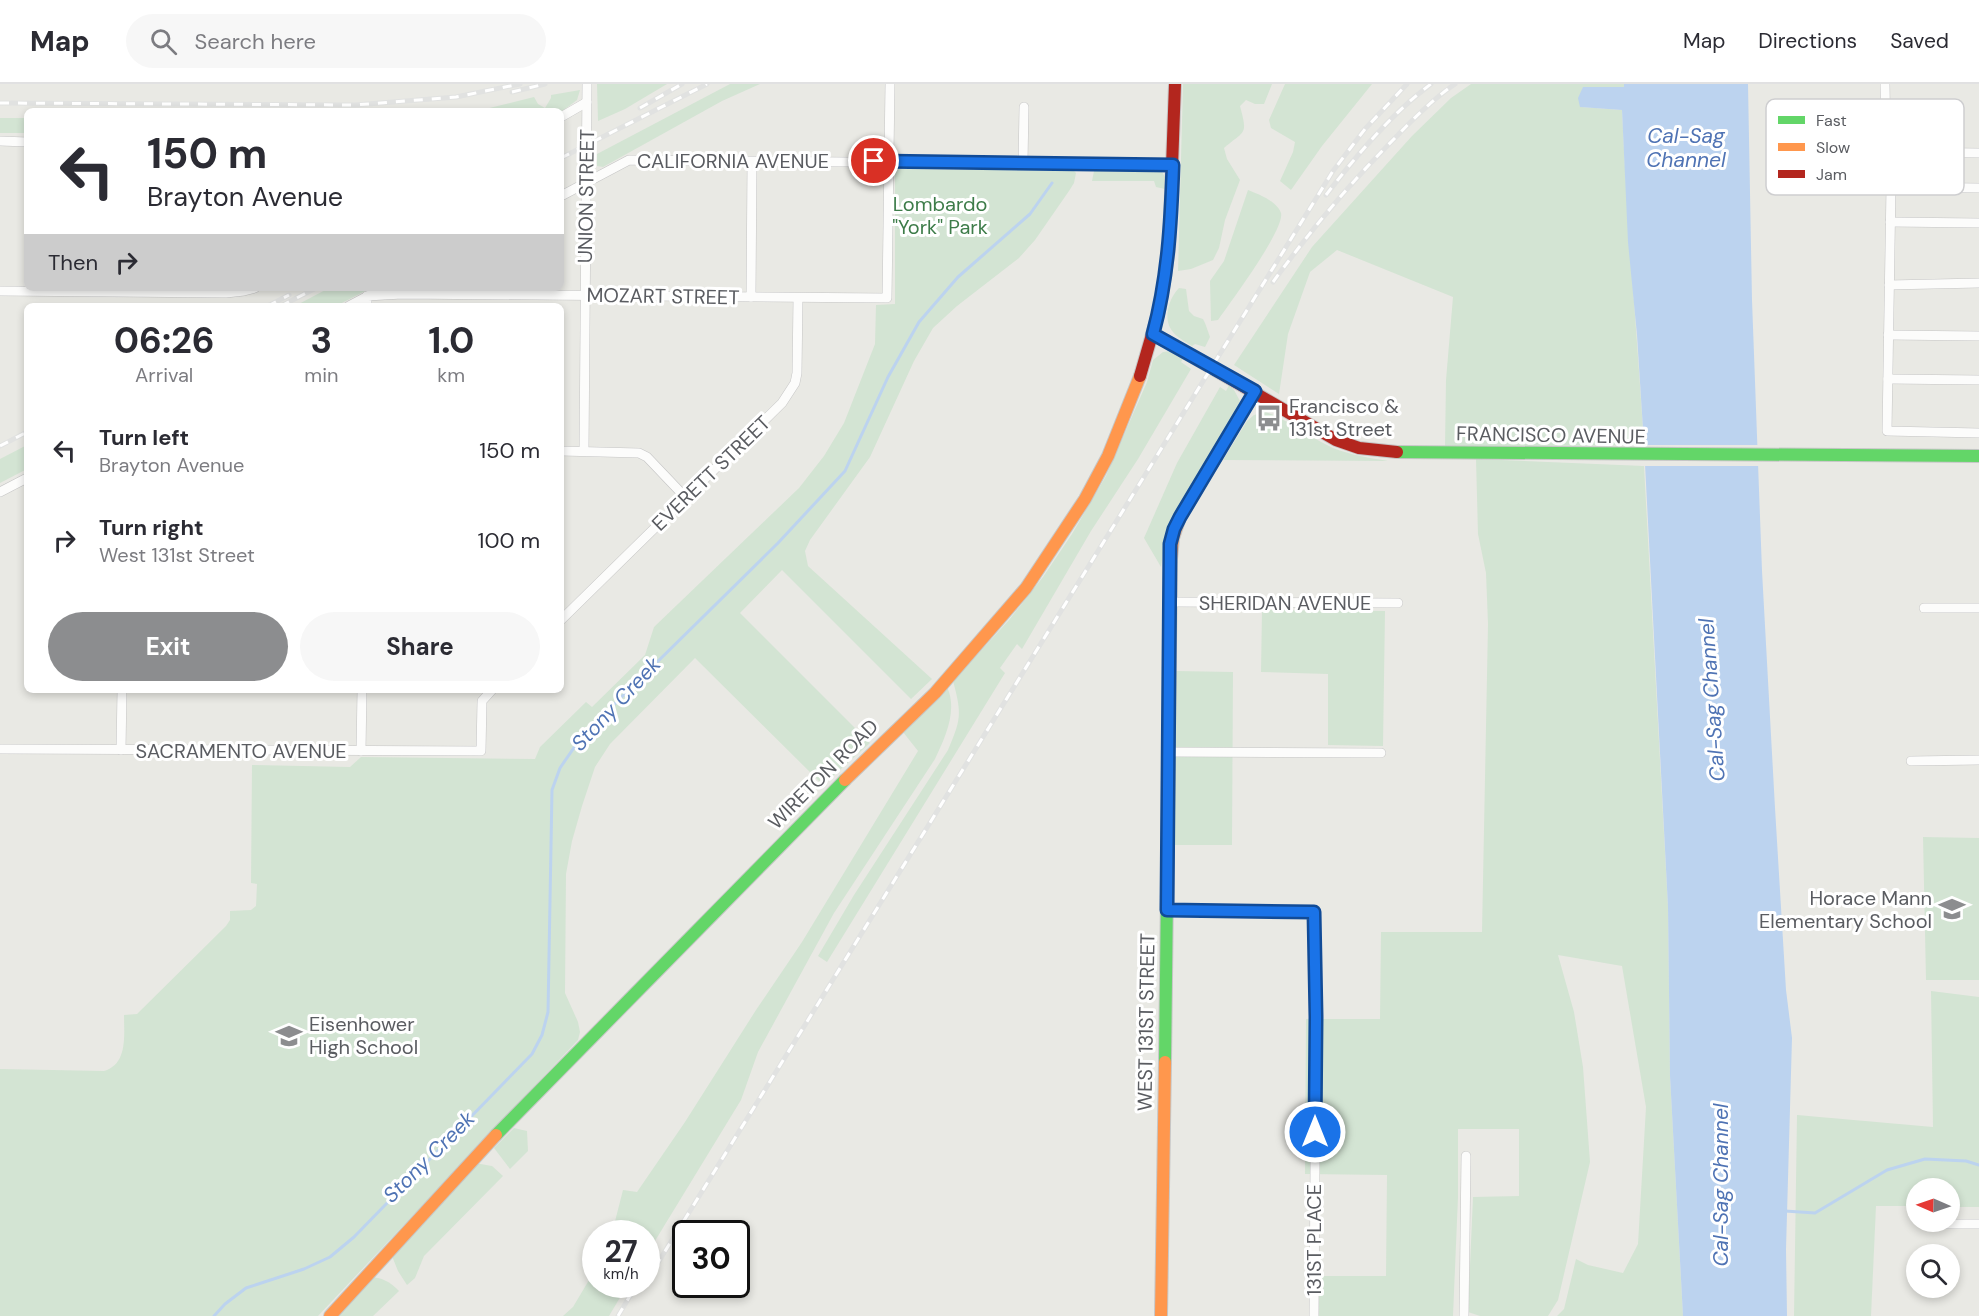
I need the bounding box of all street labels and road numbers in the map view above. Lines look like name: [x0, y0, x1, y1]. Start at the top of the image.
street label: UNION STREET: [572, 129, 600, 263]
street label: CALIFORNIA AVENUE: [637, 148, 829, 174]
street label: MOZART STREET: [586, 282, 740, 310]
street label: EVERETT STREET: [646, 410, 776, 536]
street label: FRANCISCO AVENUE: [1456, 420, 1646, 450]
street label: SHERIDAN AVENUE: [1199, 590, 1371, 616]
street label: WIRETON ROAD: [762, 713, 884, 835]
street label: SACRAMENTO AVENUE: [135, 738, 347, 764]
street label: WEST 131ST STREET: [1131, 933, 1161, 1111]
street label: 131ST PLACE: [1301, 1184, 1327, 1296]

